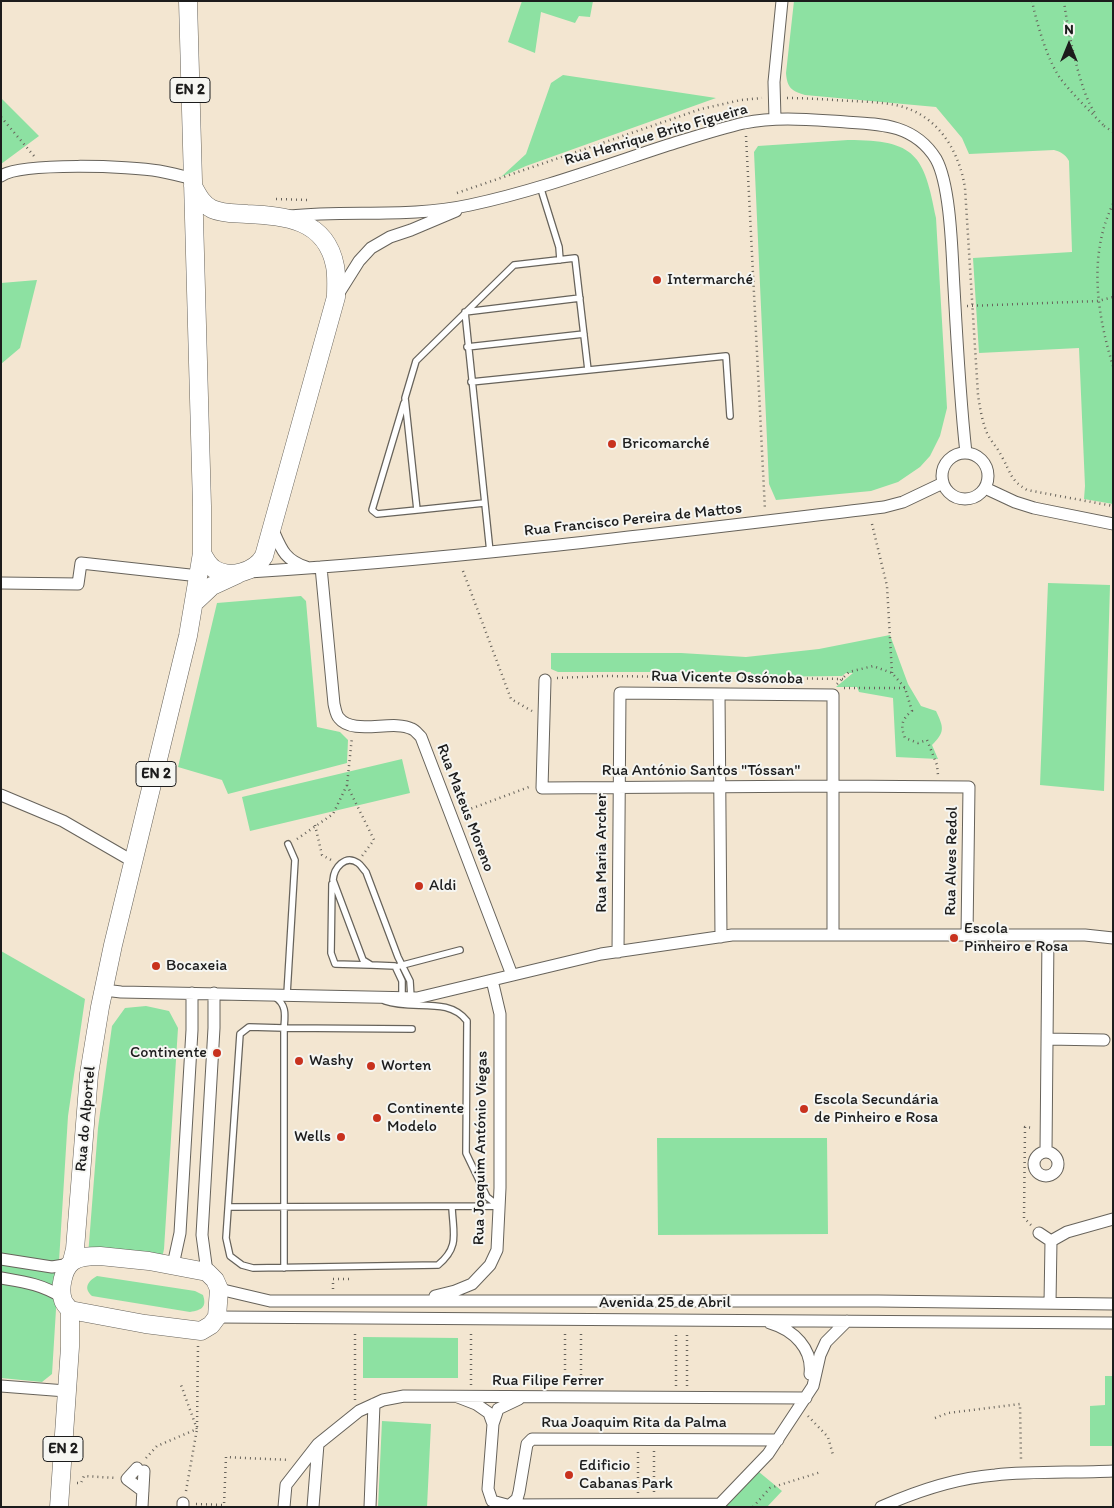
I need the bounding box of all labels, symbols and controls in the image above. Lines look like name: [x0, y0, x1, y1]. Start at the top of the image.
north arrow: [1044, 20, 1094, 70]
text: N: [1064, 21, 1074, 38]
road number: EN 2: [170, 78, 210, 102]
street label: Rua Henrique Brito Figueira: [562, 100, 750, 170]
place label: Intermarché: [667, 270, 753, 290]
marker: Intermarché: [651, 274, 663, 286]
place label: Bricomarché: [622, 434, 710, 454]
marker: Bricomarché: [606, 438, 618, 450]
street label: Rua Francisco Pereira de Mattos: [523, 499, 743, 541]
street label: Rua Vicente Ossónoba: [651, 667, 803, 689]
street label: Rua Mateus Moreno: [432, 741, 498, 875]
street label: Rua António Santos "Tóssan": [602, 761, 800, 781]
road number: EN 2: [136, 762, 176, 786]
street label: Rua Maria Archer: [592, 793, 612, 913]
street label: Rua Alves Redol: [941, 806, 963, 916]
place label: Aldi: [429, 876, 456, 896]
marker: Aldi: [413, 880, 425, 892]
place label: Escola Pinheiro e Rosa: [964, 919, 1068, 957]
marker: Escola Pinheiro e Rosa: [948, 932, 960, 944]
place label: Bocaxeia: [166, 956, 227, 976]
marker: Bocaxeia: [150, 960, 162, 972]
place label: Continente: [130, 1043, 207, 1063]
marker: Continente: [211, 1047, 223, 1059]
place label: Washy: [309, 1051, 353, 1071]
street label: Rua Joaquim António Viegas: [470, 1051, 492, 1245]
marker: Washy: [293, 1055, 305, 1067]
place label: Worten: [381, 1056, 431, 1076]
marker: Worten: [365, 1060, 377, 1072]
street label: Rua do Alportel: [72, 1065, 100, 1173]
place label: Escola Secundária de Pinheiro e Rosa: [814, 1090, 939, 1128]
place label: Continente Modelo: [387, 1099, 464, 1137]
marker: Escola Secundária de Pinheiro e Rosa: [798, 1103, 810, 1115]
marker: Continente Modelo: [371, 1112, 383, 1124]
place label: Wells: [294, 1127, 331, 1147]
marker: Wells: [335, 1131, 347, 1143]
street label: Avenida 25 de Abril: [599, 1293, 731, 1313]
street label: Rua Filipe Ferrer: [492, 1371, 604, 1391]
street label: Rua Joaquim Rita da Palma: [541, 1413, 727, 1433]
road number: EN 2: [43, 1436, 83, 1462]
place label: Edificio Cabanas Park: [579, 1456, 673, 1494]
marker: Edificio Cabanas Park: [563, 1469, 575, 1481]

